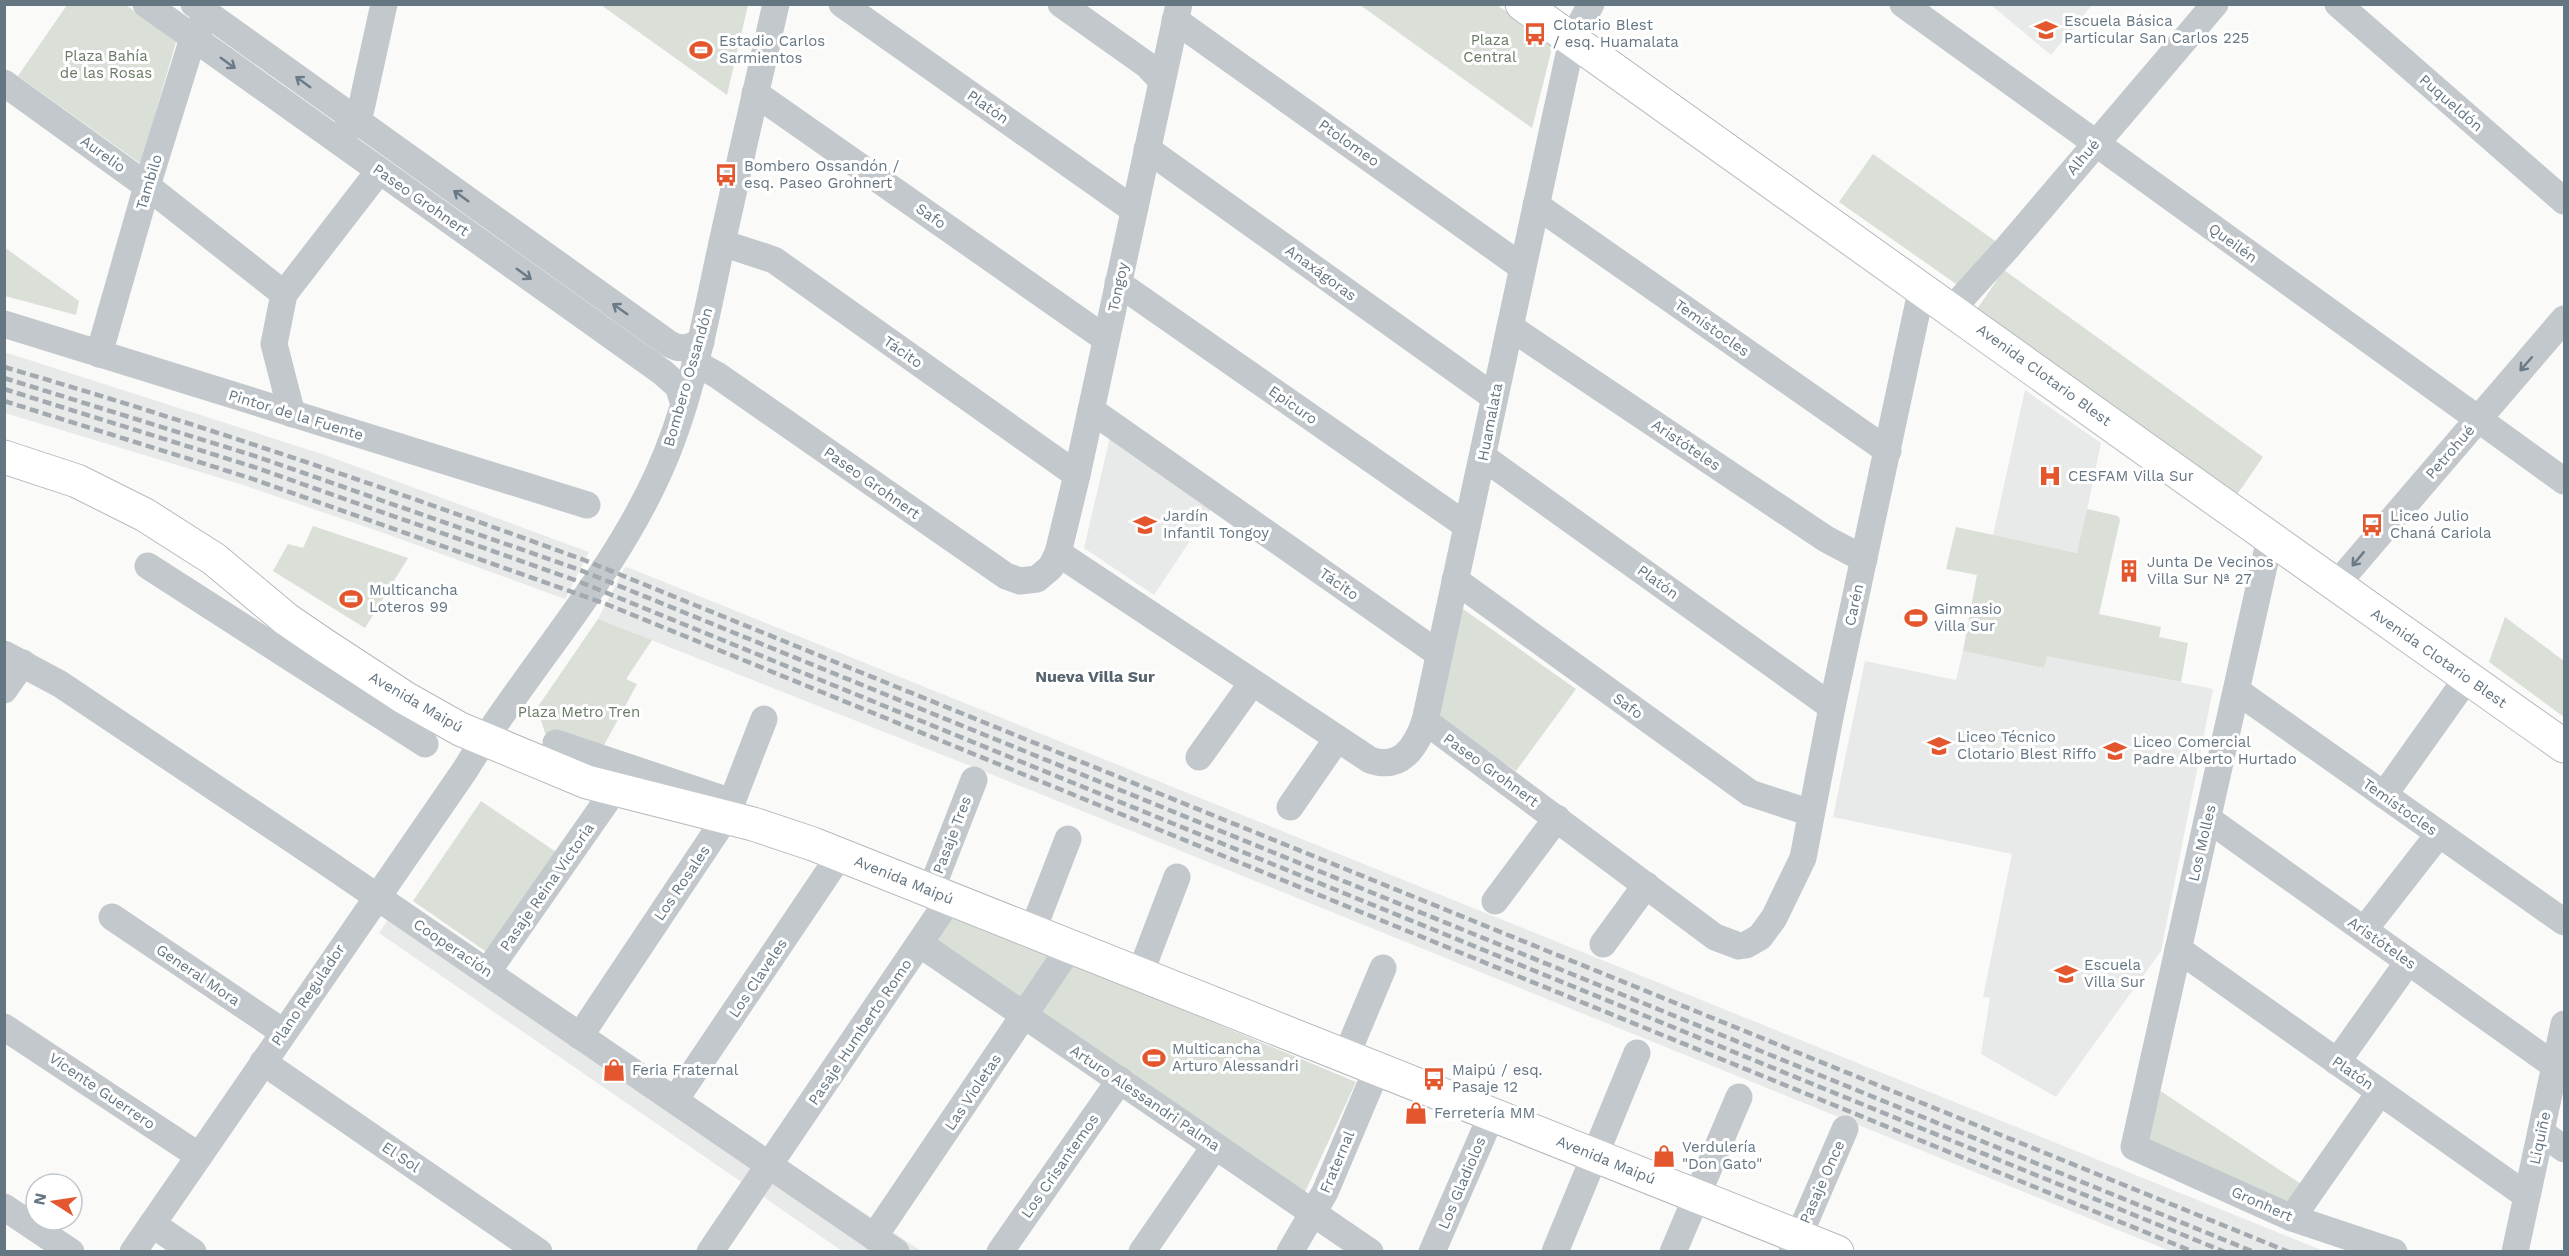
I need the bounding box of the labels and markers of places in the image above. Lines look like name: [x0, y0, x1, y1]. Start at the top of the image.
place label: Escuela Básica Particular San Carlos 225: [2064, 12, 2249, 47]
place label: Clotario Blest / esq. Huamalata: [1553, 16, 1679, 51]
school or university icon: Escuela Básica Particular San Carlos 225: [2033, 17, 2059, 43]
bus stop icon: Clotario Blest / esq. Huamalata: [1522, 21, 1548, 47]
place label: Estadio Carlos Sarmientos: [719, 32, 825, 67]
sports icon: Estadio Carlos Sarmientos: [688, 37, 714, 63]
place label: Bombero Ossandón / esq. Paseo Grohnert: [744, 157, 900, 192]
bus stop icon: Bombero Ossandón / esq. Paseo Grohnert: [713, 162, 739, 188]
hospital icon: CESFAM Villa Sur: [2037, 463, 2063, 489]
place label: CESFAM Villa Sur: [2068, 467, 2194, 485]
place label: Jardín Infantil Tongoy: [1163, 507, 1269, 542]
place label: Liceo Julio Chaná Cariola: [2390, 507, 2492, 542]
school or university icon: Jardín Infantil Tongoy: [1132, 512, 1158, 538]
bus stop icon: Liceo Julio Chaná Cariola: [2359, 512, 2385, 538]
place label: Junta De Vecinos Villa Sur Nª 27: [2147, 553, 2274, 588]
building icon: Junta De Vecinos Villa Sur Nª 27: [2116, 558, 2142, 584]
place label: Multicancha Loteros 99: [369, 581, 458, 616]
sports icon: Multicancha Loteros 99: [338, 586, 364, 612]
place label: Gimnasio Villa Sur: [1934, 600, 2002, 635]
sports icon: Gimnasio Villa Sur: [1903, 605, 1929, 631]
place label: Liceo Técnico Clotario Blest Riffo: [1957, 728, 2097, 763]
school or university icon: Liceo Técnico Clotario Blest Riffo: [1926, 733, 1952, 759]
place label: Liceo Comercial Padre Alberto Hurtado: [2133, 733, 2297, 768]
school or university icon: Liceo Comercial Padre Alberto Hurtado: [2102, 738, 2128, 764]
place label: Escuela Villa Sur: [2084, 956, 2145, 991]
school or university icon: Escuela Villa Sur: [2053, 961, 2079, 987]
place label: Multicancha Arturo Alessandri: [1172, 1040, 1299, 1075]
sports icon: Multicancha Arturo Alessandri: [1141, 1045, 1167, 1071]
shop icon: Feria Fraternal: [601, 1057, 627, 1083]
place label: Feria Fraternal: [632, 1061, 739, 1079]
place label: Maipú / esq. Pasaje 12: [1452, 1061, 1543, 1096]
bus stop icon: Maipú / esq. Pasaje 12: [1421, 1066, 1447, 1092]
shop icon: Ferretería MM: [1403, 1100, 1429, 1126]
place label: Ferretería MM: [1434, 1104, 1535, 1122]
place label: Verdulería "Don Gato": [1682, 1138, 1762, 1173]
shop icon: Verdulería "Don Gato": [1651, 1143, 1677, 1169]

